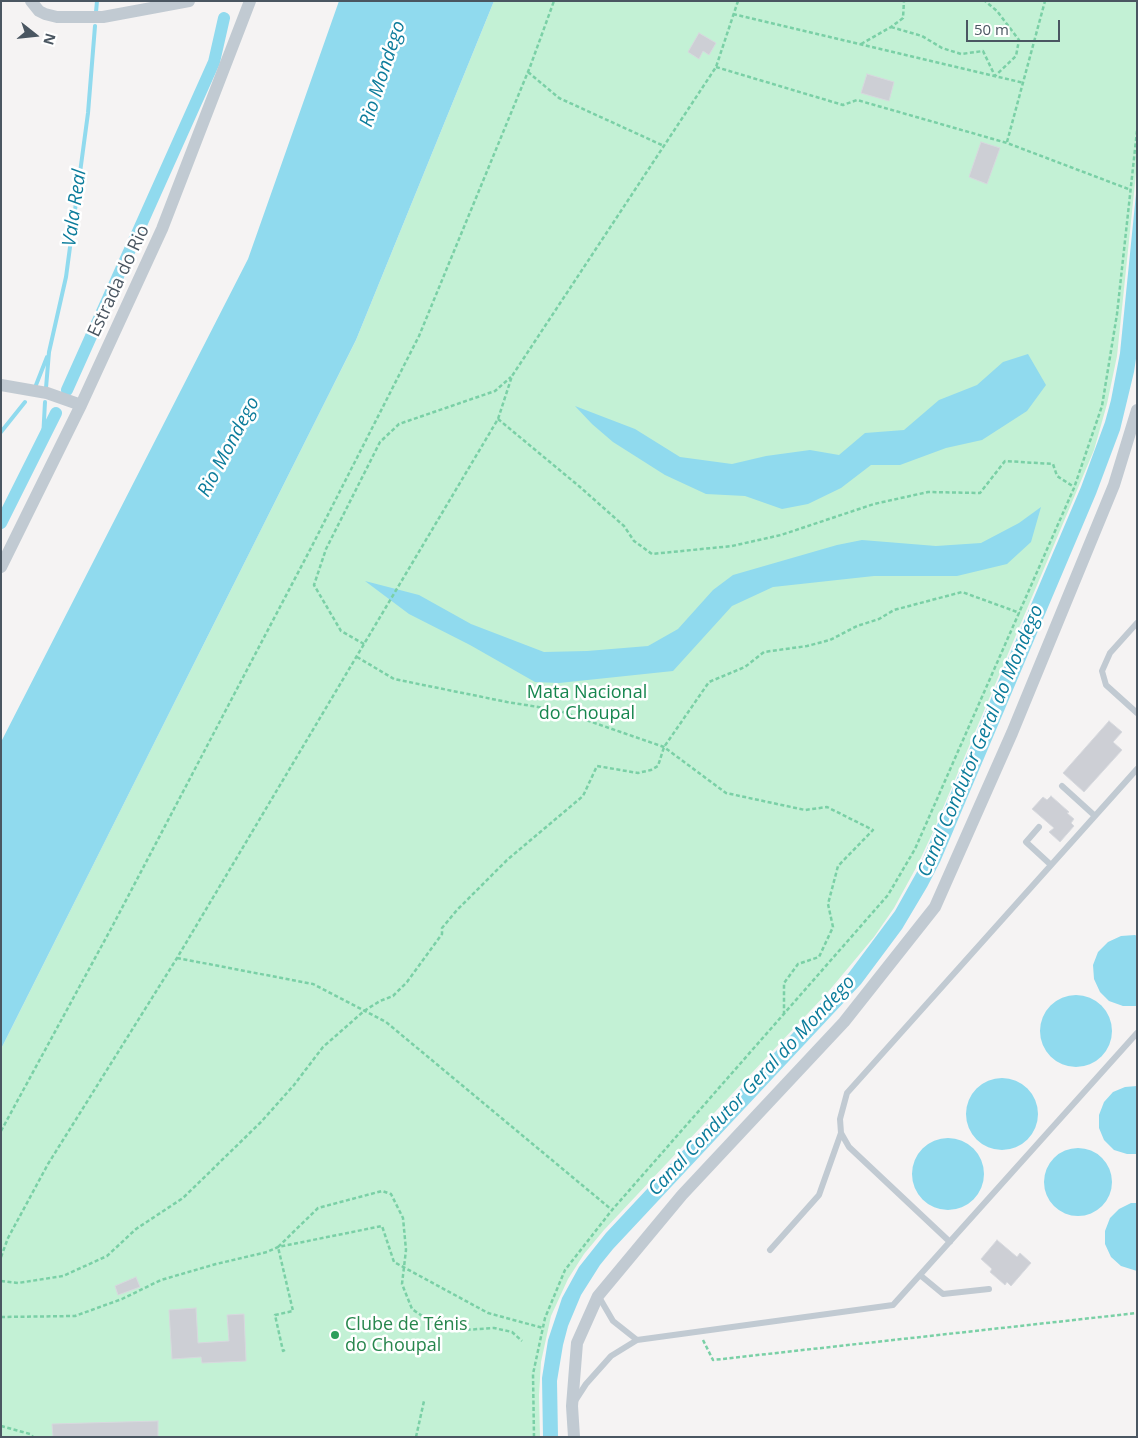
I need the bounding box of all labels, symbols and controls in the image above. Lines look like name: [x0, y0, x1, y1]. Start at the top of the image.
north arrow: [10, 10, 60, 60]
scale bar: [968, 10, 1062, 42]
water label: Rio Mondego: [355, 18, 411, 130]
text: 50 m: [974, 19, 1009, 39]
text: N: [39, 31, 61, 47]
water label: Vala Real: [58, 168, 92, 248]
street label: Estrada do Rio: [84, 222, 154, 340]
water label: Rio Mondego: [193, 393, 265, 501]
water label: Canal Condutor Geral do Mondego: [913, 602, 1049, 880]
park label: Mata Nacional do Choupal: [527, 682, 647, 724]
water label: Canal Condutor Geral do Mondego: [644, 971, 860, 1201]
place label: Clube de Ténis do Choupal: [345, 1314, 468, 1356]
marker: Clube de Ténis do Choupal: [329, 1329, 341, 1341]

